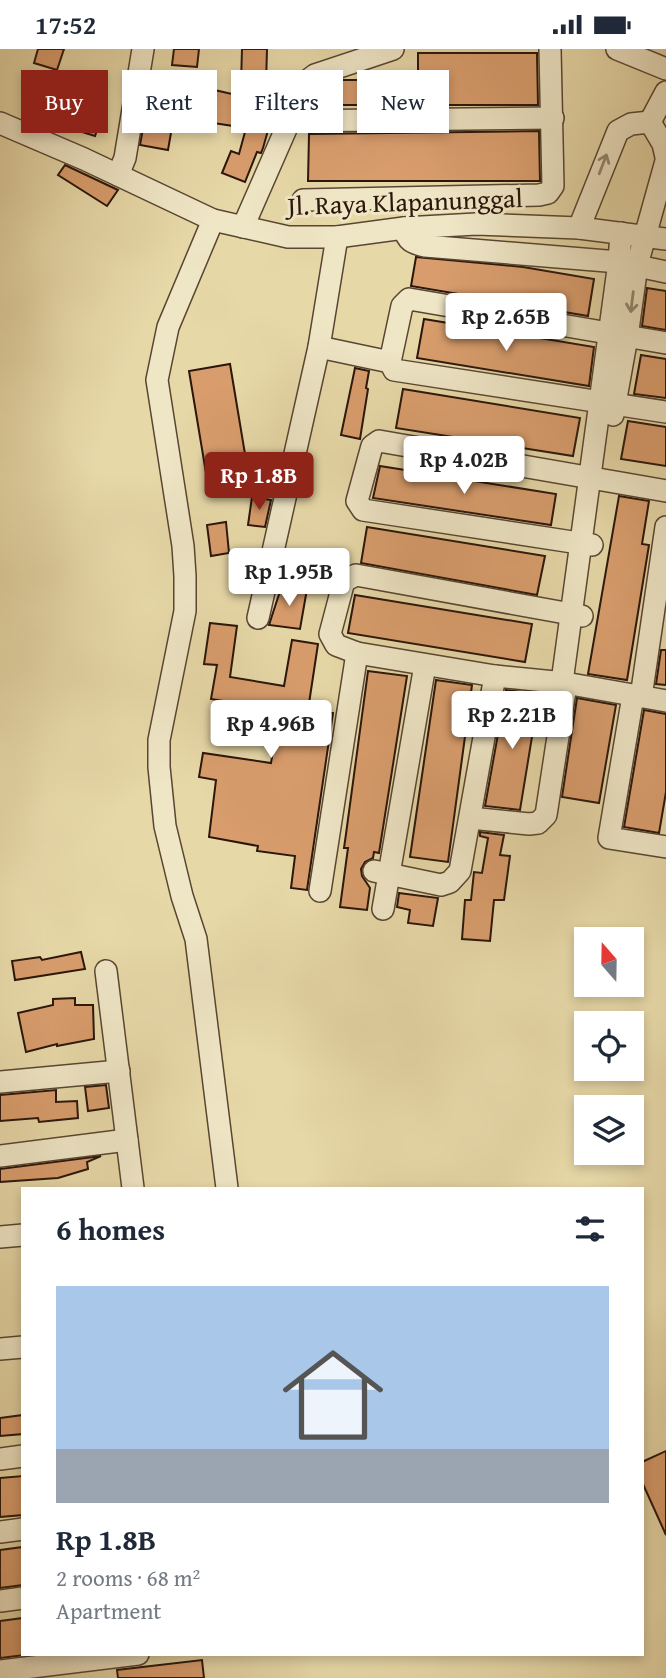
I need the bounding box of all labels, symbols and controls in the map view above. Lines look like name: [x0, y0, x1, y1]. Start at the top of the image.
text: 17:52: [35, 5, 96, 44]
chip: Buy: [21, 70, 108, 133]
chip: Rent: [122, 70, 217, 133]
chip: Filters: [231, 70, 343, 133]
chip: New: [357, 70, 449, 133]
one-way arrow: [598, 154, 611, 176]
street label: Jl. Raya Klapanunggal: [284, 178, 523, 225]
one-way arrow: [626, 290, 639, 312]
pin: Rp 2.65B: [434, 293, 578, 353]
text: Rp 2.65B: [462, 299, 550, 332]
pin: Rp 4.02B: [392, 437, 536, 496]
text: Rp 4.02B: [420, 442, 508, 475]
pin: Rp 1.8B: [194, 453, 324, 512]
text: Rp 1.8B: [221, 458, 297, 491]
pin: Rp 1.95B: [217, 549, 361, 608]
text: Rp 1.95B: [245, 554, 333, 587]
pin: Rp 2.21B: [440, 691, 584, 751]
text: Rp 2.21B: [468, 697, 556, 730]
pin: Rp 4.96B: [199, 701, 343, 760]
text: Rp 4.96B: [227, 706, 315, 739]
north arrow: [574, 927, 644, 997]
map controls: [574, 927, 644, 1165]
button: locate: [574, 1011, 644, 1081]
button: layers: [574, 1095, 644, 1165]
text: 6 homes: [56, 1207, 165, 1251]
icon: filters: [571, 1210, 609, 1248]
icon: home: [270, 1332, 396, 1458]
text: Rp 1.8B: [56, 1517, 156, 1561]
text: 2 rooms · 68 m²: [56, 1561, 200, 1594]
text: Apartment: [56, 1594, 161, 1627]

